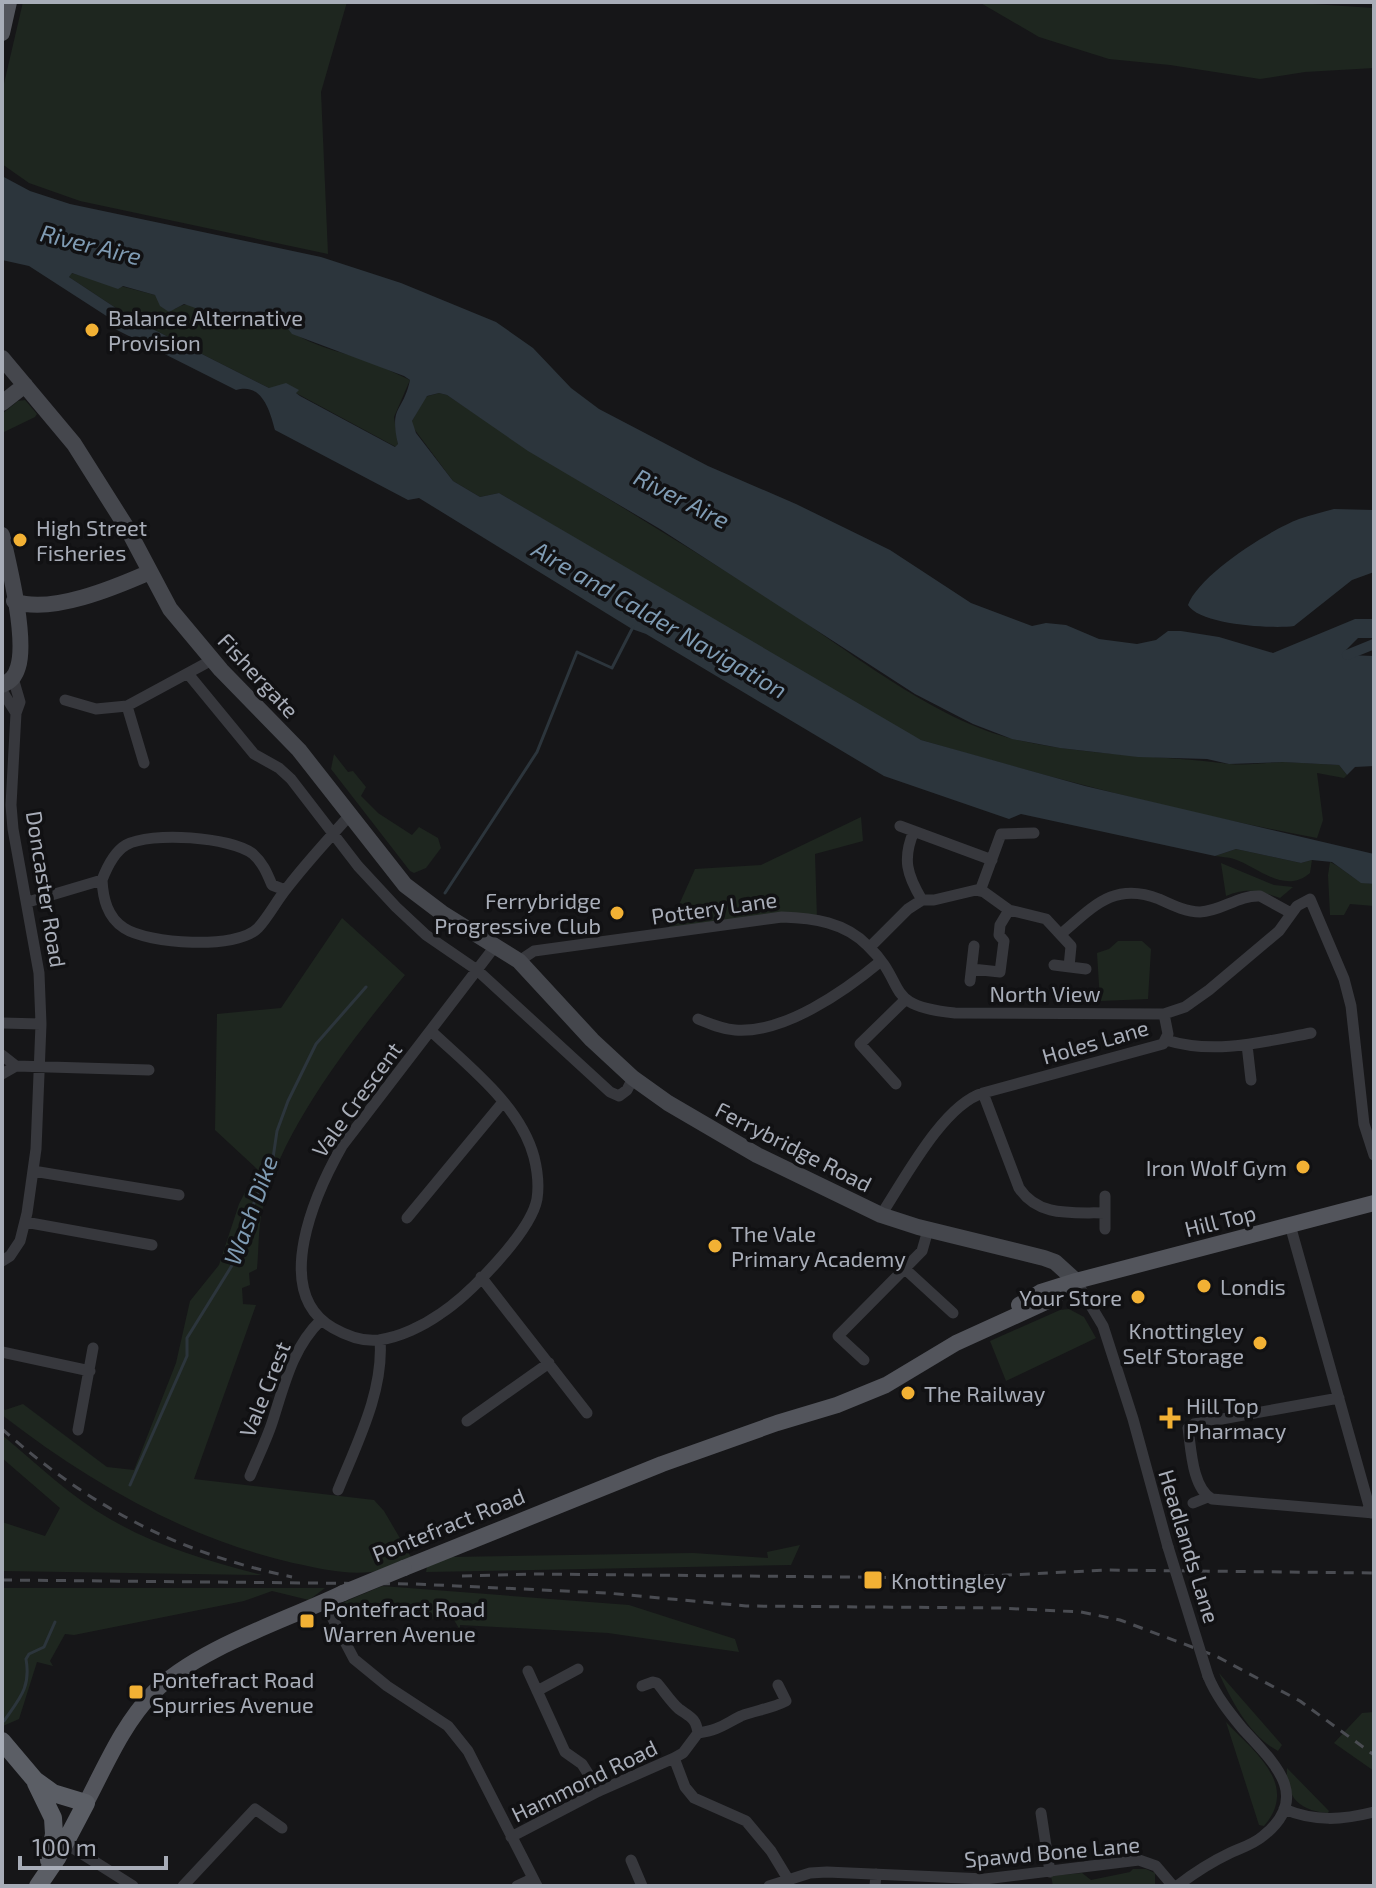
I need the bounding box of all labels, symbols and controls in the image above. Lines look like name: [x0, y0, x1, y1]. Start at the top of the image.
water label: River Aire: [37, 217, 145, 271]
place label: Balance Alternative Provision: [108, 304, 303, 355]
marker: Balance Alternative Provision: [83, 321, 101, 339]
water label: River Aire: [629, 462, 735, 534]
place label: High Street Fisheries: [36, 514, 147, 565]
marker: High Street Fisheries: [11, 531, 29, 549]
water label: Aire and Calder Navigation: [527, 534, 793, 704]
street label: Fishergate: [213, 627, 305, 723]
street label: Doncaster Road: [22, 809, 72, 969]
street label: Pottery Lane: [649, 885, 779, 929]
place label: Ferrybridge Progressive Club: [434, 887, 601, 938]
marker: Ferrybridge Progressive Club: [608, 904, 626, 922]
street label: North View: [989, 980, 1101, 1006]
street label: Holes Lane: [1039, 1013, 1151, 1069]
street label: Vale Crescent: [306, 1036, 406, 1162]
street label: Ferrybridge Road: [712, 1095, 876, 1197]
water label: Wash Dike: [217, 1151, 283, 1269]
place label: Iron Wolf Gym: [1146, 1154, 1287, 1180]
marker: Iron Wolf Gym: [1294, 1158, 1312, 1176]
street label: Hill Top: [1182, 1199, 1258, 1241]
place label: The Vale Primary Academy: [731, 1220, 906, 1271]
marker: The Vale Primary Academy: [706, 1237, 724, 1255]
place label: Londis: [1220, 1273, 1286, 1299]
marker: Londis: [1195, 1277, 1213, 1295]
place label: Your Store: [1019, 1284, 1122, 1310]
marker: Your Store: [1129, 1288, 1147, 1306]
place label: Knottingley Self Storage: [1123, 1317, 1244, 1368]
marker: Knottingley Self Storage: [1251, 1334, 1269, 1352]
street label: Vale Crest: [233, 1338, 295, 1440]
place label: The Railway: [924, 1380, 1046, 1406]
marker: The Railway: [899, 1384, 917, 1402]
place label: Hill Top Pharmacy: [1186, 1392, 1287, 1443]
marker: Hill Top Pharmacy: [1161, 1409, 1179, 1427]
street label: Headlands Lane: [1154, 1466, 1226, 1626]
street label: Pontefract Road: [368, 1482, 528, 1566]
place label: Knottingley: [891, 1567, 1007, 1593]
marker: Knottingley: [862, 1569, 884, 1591]
place label: Pontefract Road Warren Avenue: [323, 1595, 485, 1646]
marker: Pontefract Road Warren Avenue: [298, 1612, 316, 1630]
place label: Pontefract Road Spurries Avenue: [152, 1666, 314, 1717]
marker: Pontefract Road Spurries Avenue: [127, 1683, 145, 1701]
street label: Hammond Road: [507, 1734, 661, 1826]
scale bar: [20, 1820, 166, 1870]
street label: Spawd Bone Lane: [963, 1830, 1141, 1872]
text: 100 m: [32, 1832, 97, 1861]

